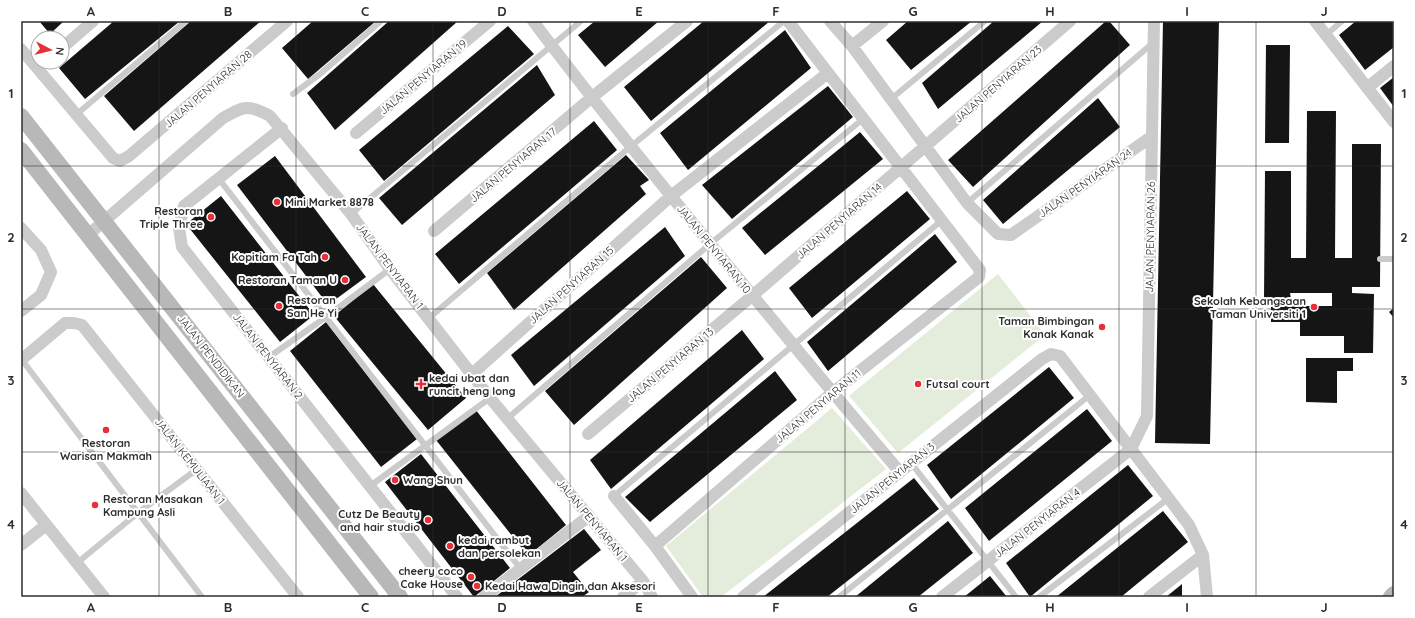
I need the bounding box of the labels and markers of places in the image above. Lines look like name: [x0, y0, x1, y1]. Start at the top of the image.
place label: Mini Market 8878: [285, 195, 374, 209]
marker: Mini Market 8878: [272, 197, 282, 207]
place label: Restoran Triple Three: [139, 204, 204, 231]
marker: Restoran Triple Three: [206, 212, 216, 222]
place label: Kopitiam Fa Tah: [231, 250, 317, 264]
marker: Kopitiam Fa Tah: [320, 252, 330, 262]
place label: Restoran Taman U: [238, 273, 337, 287]
marker: Restoran Taman U: [340, 275, 350, 285]
place label: Restoran San He Yi: [287, 293, 337, 320]
place label: Sekolah Kebangsaan Taman Universiti 1: [1194, 294, 1306, 321]
marker: Restoran San He Yi: [274, 301, 284, 311]
marker: Sekolah Kebangsaan Taman Universiti 1: [1309, 302, 1319, 312]
place label: Taman Bimbingan Kanak Kanak: [998, 314, 1094, 341]
marker: Taman Bimbingan Kanak Kanak: [1097, 322, 1107, 332]
place label: kedai ubat dan runcit heng long: [429, 371, 516, 398]
place label: Futsal court: [926, 377, 990, 391]
marker: kedai ubat dan runcit heng long: [416, 379, 426, 389]
marker: Futsal court: [913, 379, 923, 389]
marker: Restoran Warisan Makmah: [101, 425, 111, 435]
place label: Restoran Warisan Makmah: [60, 436, 152, 463]
place label: Wang Shun: [403, 473, 463, 487]
marker: Wang Shun: [390, 475, 400, 485]
place label: Restoran Masakan Kampung Asli: [103, 492, 203, 519]
marker: Restoran Masakan Kampung Asli: [90, 500, 100, 510]
place label: Cutz De Beauty and hair studio: [338, 507, 420, 534]
marker: Cutz De Beauty and hair studio: [423, 515, 433, 525]
place label: kedai rambut dan persolekan: [458, 533, 541, 560]
marker: kedai rambut dan persolekan: [445, 541, 455, 551]
place label: cheery coco Cake House: [398, 564, 464, 591]
marker: cheery coco Cake House: [466, 572, 476, 582]
place label: Kedai Hawa Dingin dan Aksesori: [485, 579, 655, 593]
marker: Kedai Hawa Dingin dan Aksesori: [472, 581, 482, 591]

